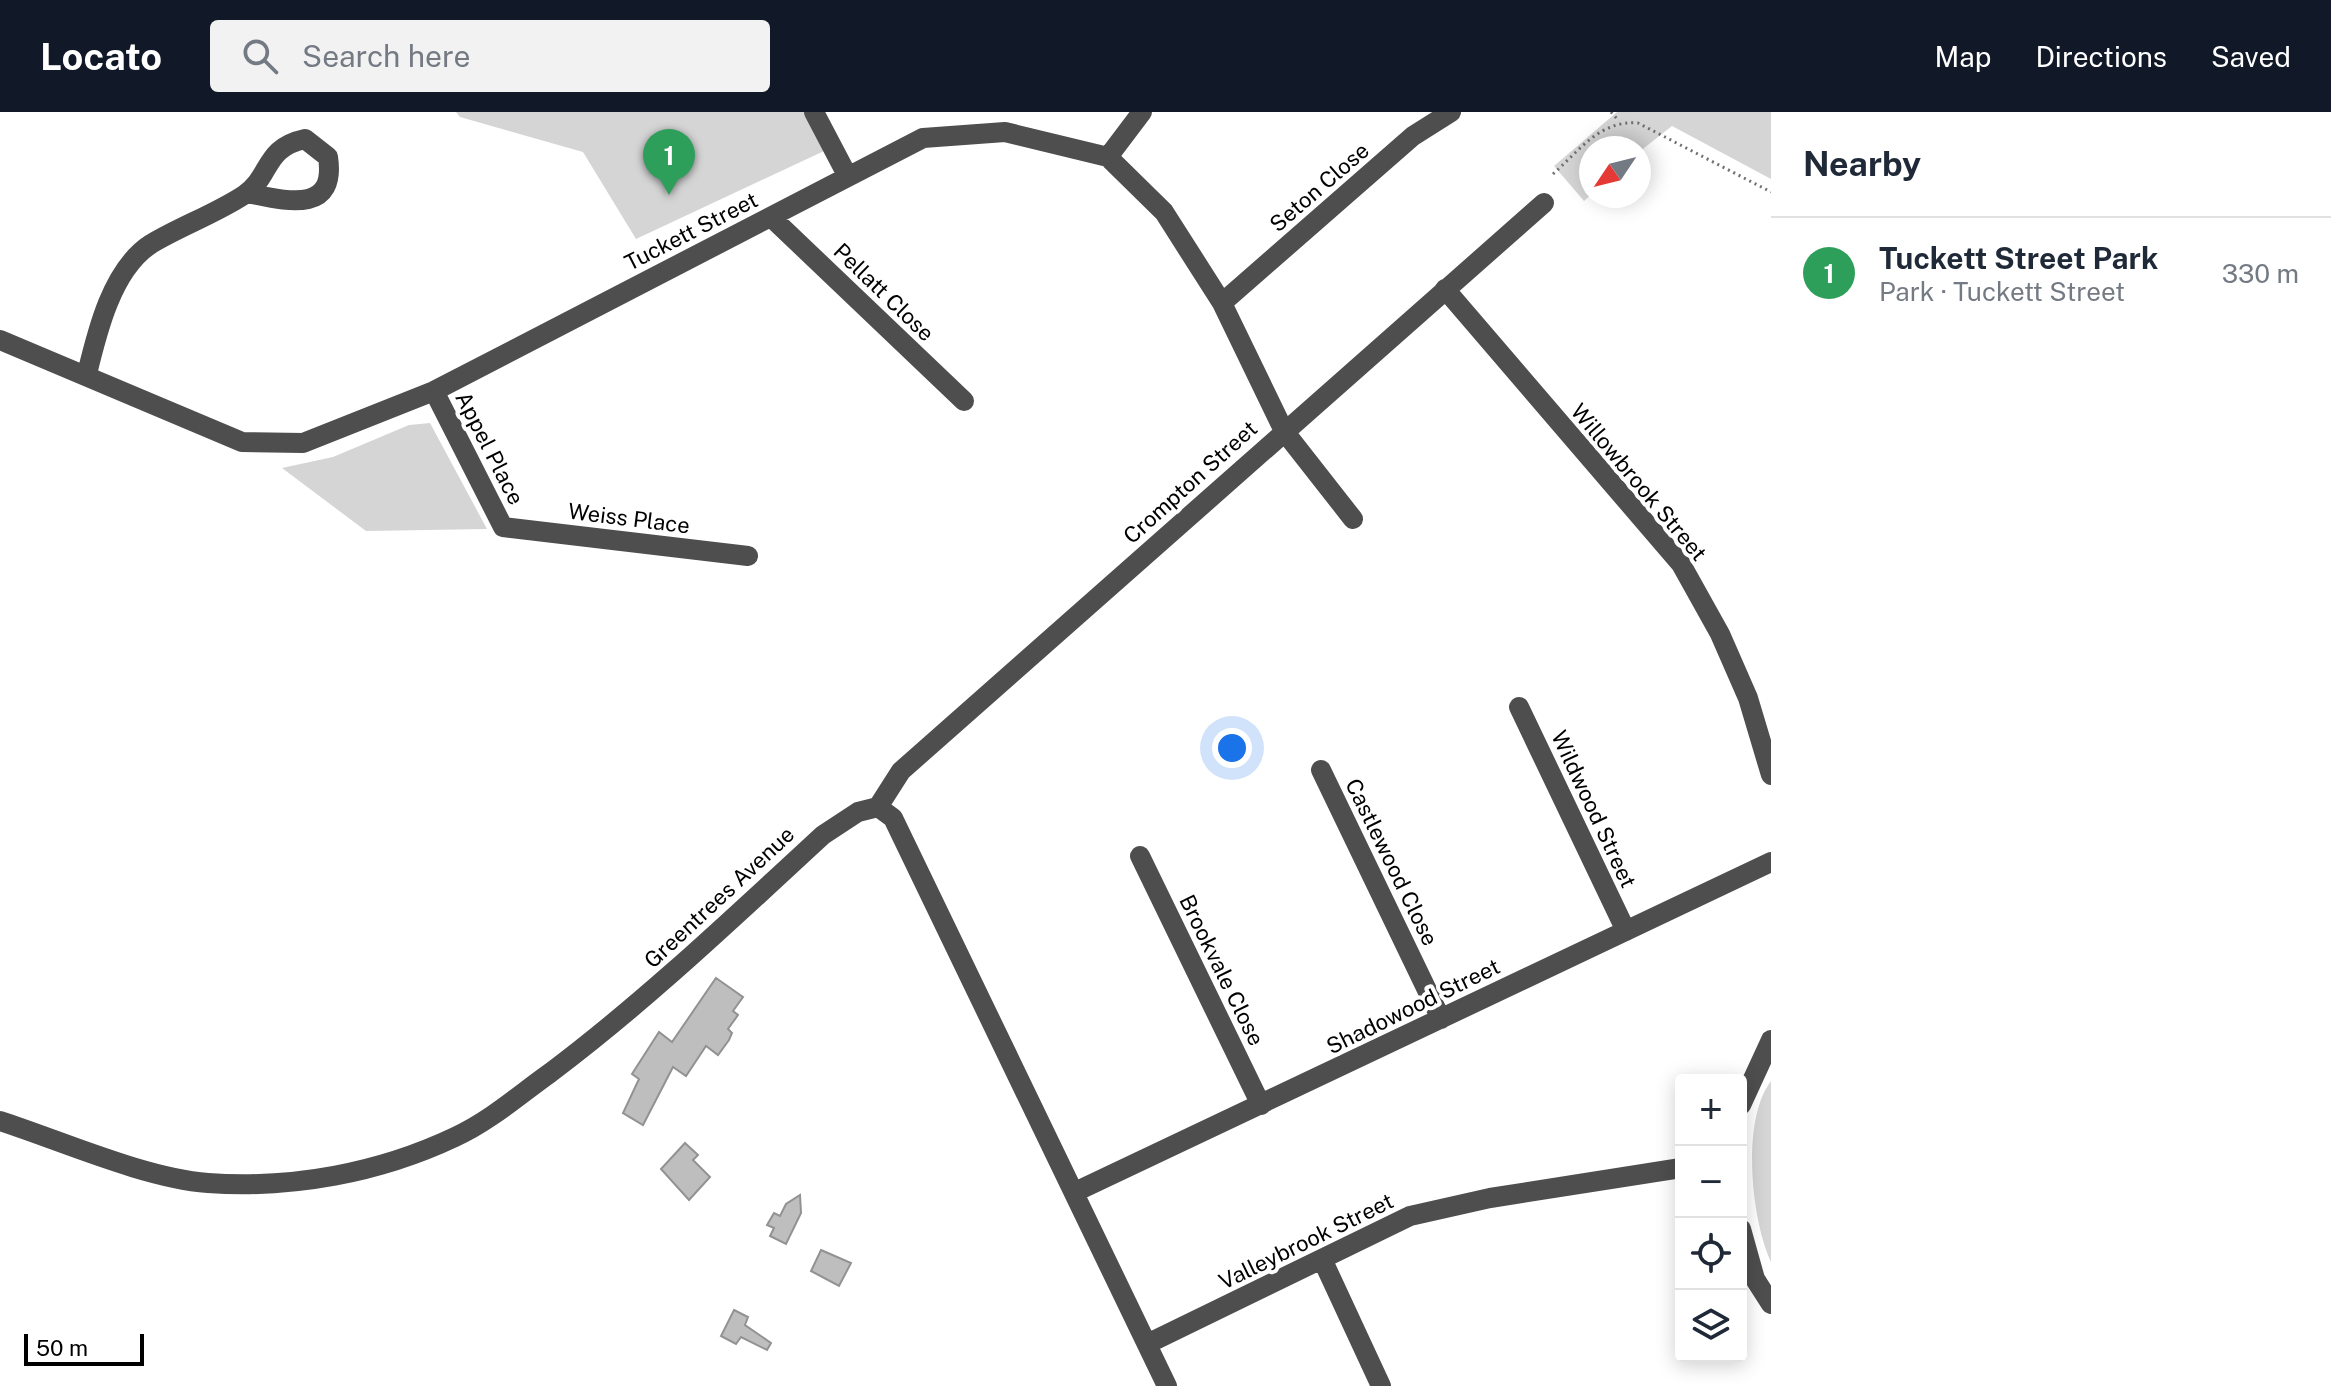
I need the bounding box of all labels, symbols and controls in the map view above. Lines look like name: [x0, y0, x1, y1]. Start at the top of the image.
search box: [210, 20, 770, 92]
text: Locato: [40, 34, 162, 79]
icon: search: [238, 34, 282, 78]
text: Search here: [302, 38, 470, 74]
text: Map: [1935, 40, 1991, 73]
text: Directions: [2035, 40, 2167, 73]
text: Saved: [2211, 40, 2291, 73]
pin: 1: [643, 129, 695, 195]
north arrow: [1579, 136, 1651, 208]
street label: Seton Close: [1264, 137, 1374, 237]
text: Nearby: [1803, 144, 1921, 184]
street label: Tuckett Street: [620, 186, 762, 276]
street label: Pellatt Close: [828, 238, 940, 346]
text: Tuckett Street Park: [1879, 240, 2158, 276]
text: 1: [1823, 258, 1835, 289]
text: 330 m: [2222, 258, 2299, 289]
text: Park · Tuckett Street: [1879, 276, 2125, 307]
street label: Appel Place: [450, 387, 530, 509]
street label: Willowbrook Street: [1566, 398, 1712, 566]
street label: Crompton Street: [1118, 415, 1262, 549]
street label: Weiss Place: [567, 498, 691, 538]
street label: Wildwood Street: [1546, 726, 1642, 892]
your location: [1212, 728, 1252, 768]
street label: Castlewood Close: [1340, 774, 1444, 950]
street label: Greentrees Avenue: [639, 821, 799, 973]
street label: Brookvale Close: [1174, 890, 1270, 1050]
street label: Shadowood Street: [1322, 953, 1504, 1059]
map controls: [1675, 1074, 1747, 1362]
button: +: [1675, 1074, 1747, 1146]
button: −: [1675, 1146, 1747, 1218]
street label: Valleybrook Street: [1215, 1187, 1397, 1295]
button: locate: [1675, 1218, 1747, 1290]
button: layers: [1675, 1290, 1747, 1362]
scale bar: [24, 1330, 144, 1366]
text: 50 m: [36, 1335, 88, 1361]

